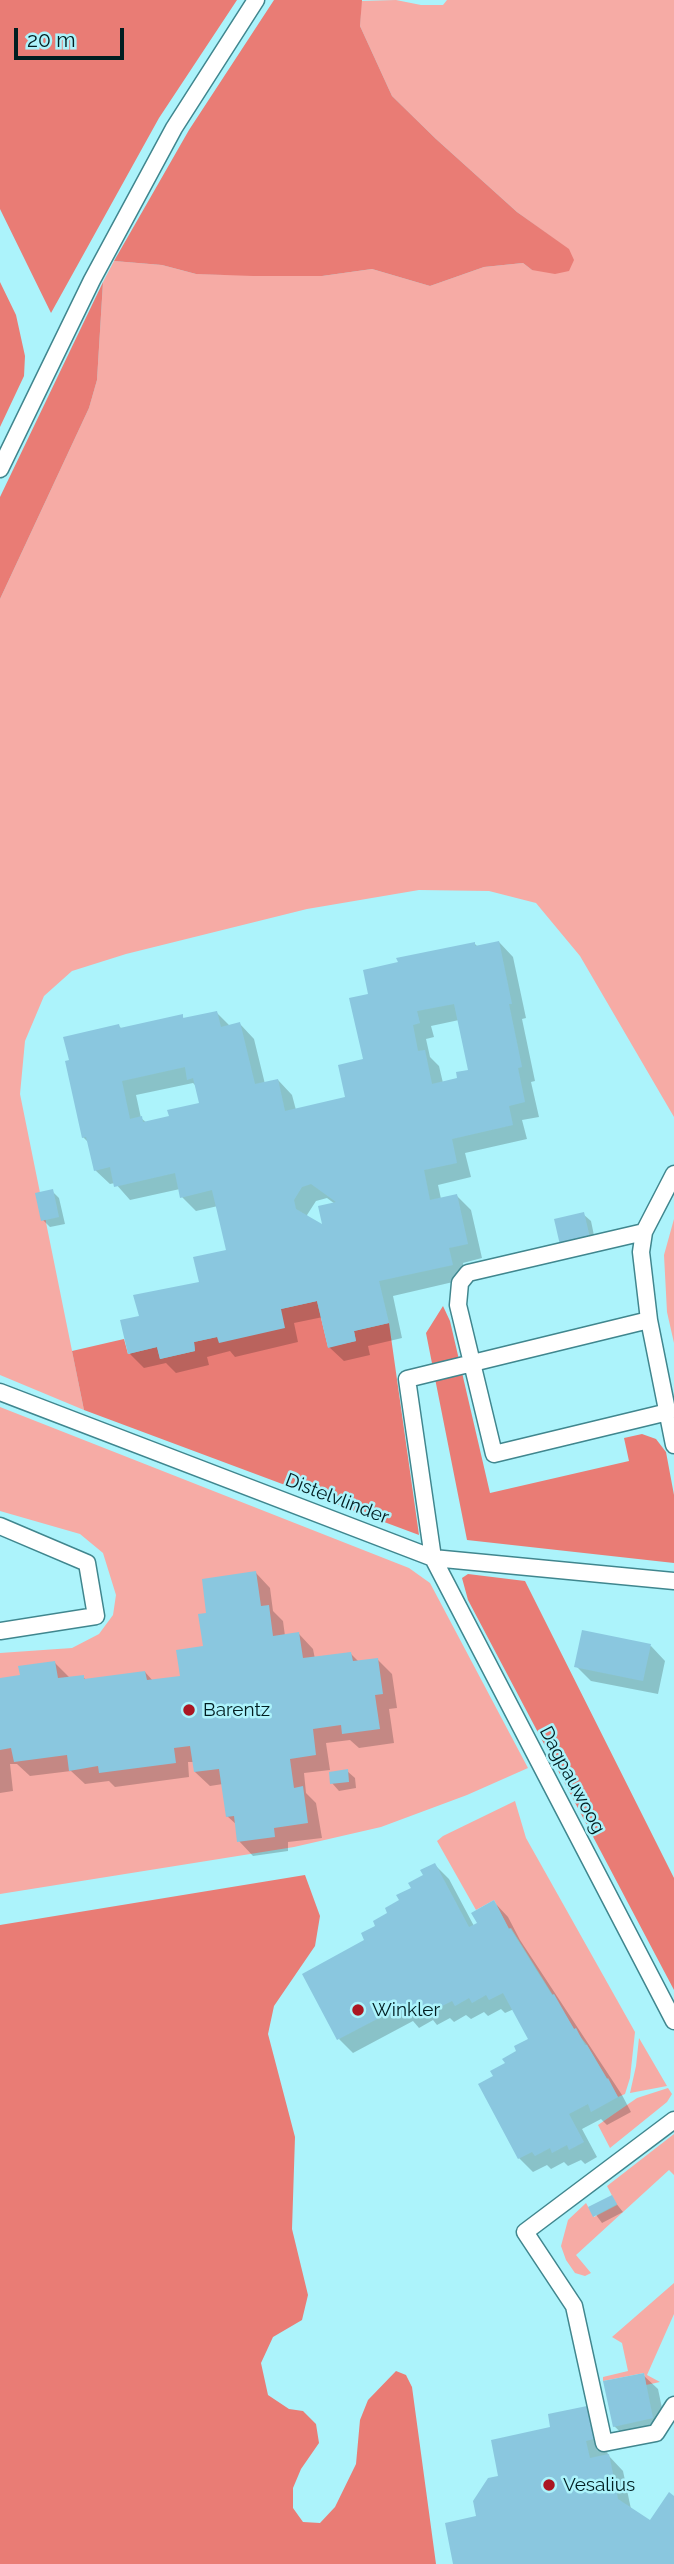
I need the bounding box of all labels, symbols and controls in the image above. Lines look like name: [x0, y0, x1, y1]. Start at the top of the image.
scale bar: [18, 14, 128, 58]
text: 20 m: [27, 27, 75, 52]
street label: Distelvlinder: [282, 1469, 392, 1529]
place label: Barentz: [203, 1699, 270, 1721]
marker: Barentz: [181, 1702, 197, 1718]
street label: Dagpauwoog: [534, 1722, 610, 1838]
place label: Winkler: [372, 1999, 440, 2021]
marker: Winkler: [350, 2002, 366, 2018]
place label: Vesalius: [563, 2474, 635, 2496]
marker: Vesalius: [541, 2477, 557, 2493]

